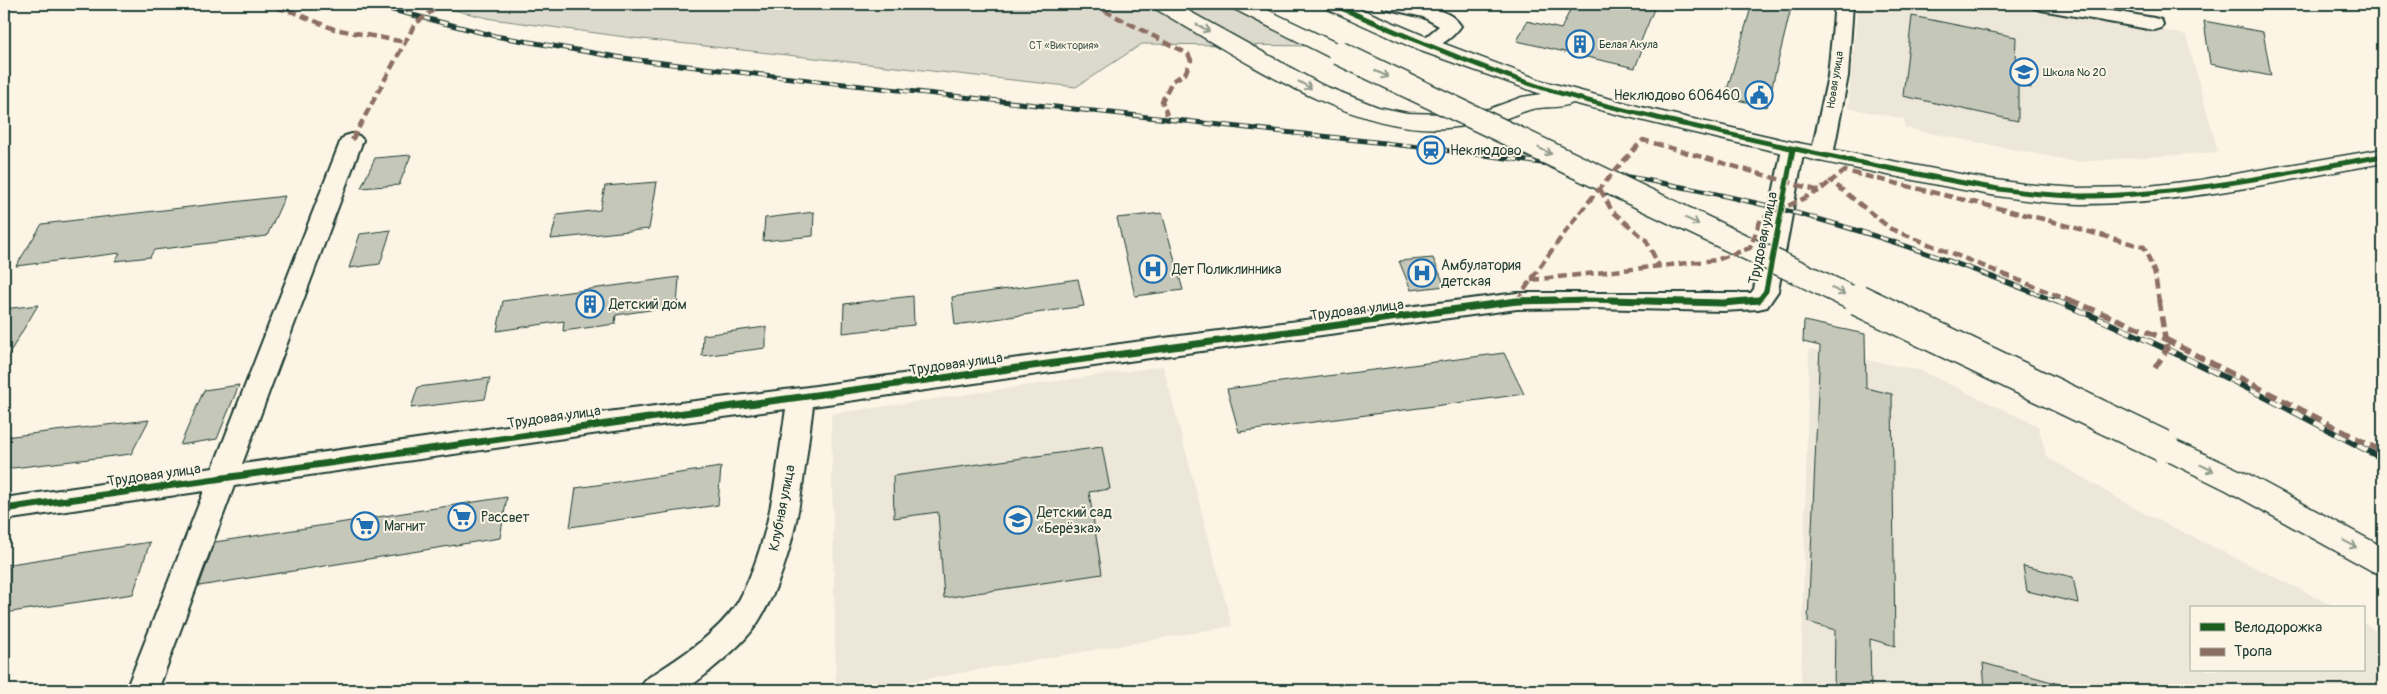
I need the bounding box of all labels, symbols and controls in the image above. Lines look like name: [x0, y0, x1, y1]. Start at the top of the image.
one-way arrow: [1196, 23, 1210, 33]
building icon: Белая Акула: [1565, 29, 1595, 59]
place label: Белая Акула: [1599, 38, 1658, 51]
park label: СТ «Виктория»: [1029, 39, 1099, 52]
street label: Новая улица: [1824, 50, 1846, 110]
school or university icon: Школа № 20: [2009, 57, 2039, 87]
place label: Школа № 20: [2043, 66, 2106, 79]
one-way arrow: [1375, 69, 1390, 79]
public building icon: Неклюдово 606460: [1744, 80, 1774, 110]
one-way arrow: [1298, 81, 1312, 91]
place label: Неклюдово 606460: [1614, 87, 1740, 104]
station icon: Неклюдово: [1416, 135, 1446, 165]
place label: Неклюдово: [1450, 142, 1522, 159]
one-way arrow: [1537, 147, 1552, 157]
street label: Трудовая улица: [1745, 190, 1781, 286]
one-way arrow: [1684, 217, 1699, 227]
hospital icon: Дет Поликлинника: [1138, 254, 1168, 284]
place label: Амбулатория детская: [1441, 257, 1521, 290]
hospital icon: Амбулатория детская: [1407, 258, 1437, 288]
place label: Дет Поликлинника: [1171, 261, 1282, 278]
one-way arrow: [1830, 287, 1845, 296]
building icon: Детский дом: [575, 289, 605, 319]
place label: Детский дом: [608, 296, 687, 313]
street label: Трудовая улица: [1309, 296, 1405, 324]
street label: Трудовая улица: [908, 349, 1004, 379]
street label: Трудовая улица: [506, 402, 602, 432]
street label: Трудовая улица: [106, 460, 202, 490]
street label: Клубная улица: [765, 463, 799, 553]
one-way arrow: [2199, 463, 2214, 473]
supermarket icon: Рассвет: [447, 502, 477, 532]
place label: Детский сад «Берёзка»: [1036, 504, 1112, 537]
school or university icon: Детский сад «Берёзка»: [1003, 505, 1033, 535]
place label: Рассвет: [481, 509, 530, 526]
supermarket icon: Магнит: [350, 511, 380, 541]
place label: Магнит: [384, 518, 426, 535]
one-way arrow: [2343, 539, 2357, 549]
legend: [2190, 606, 2364, 672]
text: Велодорожка: [2234, 618, 2322, 637]
text: Тропа: [2234, 642, 2272, 661]

